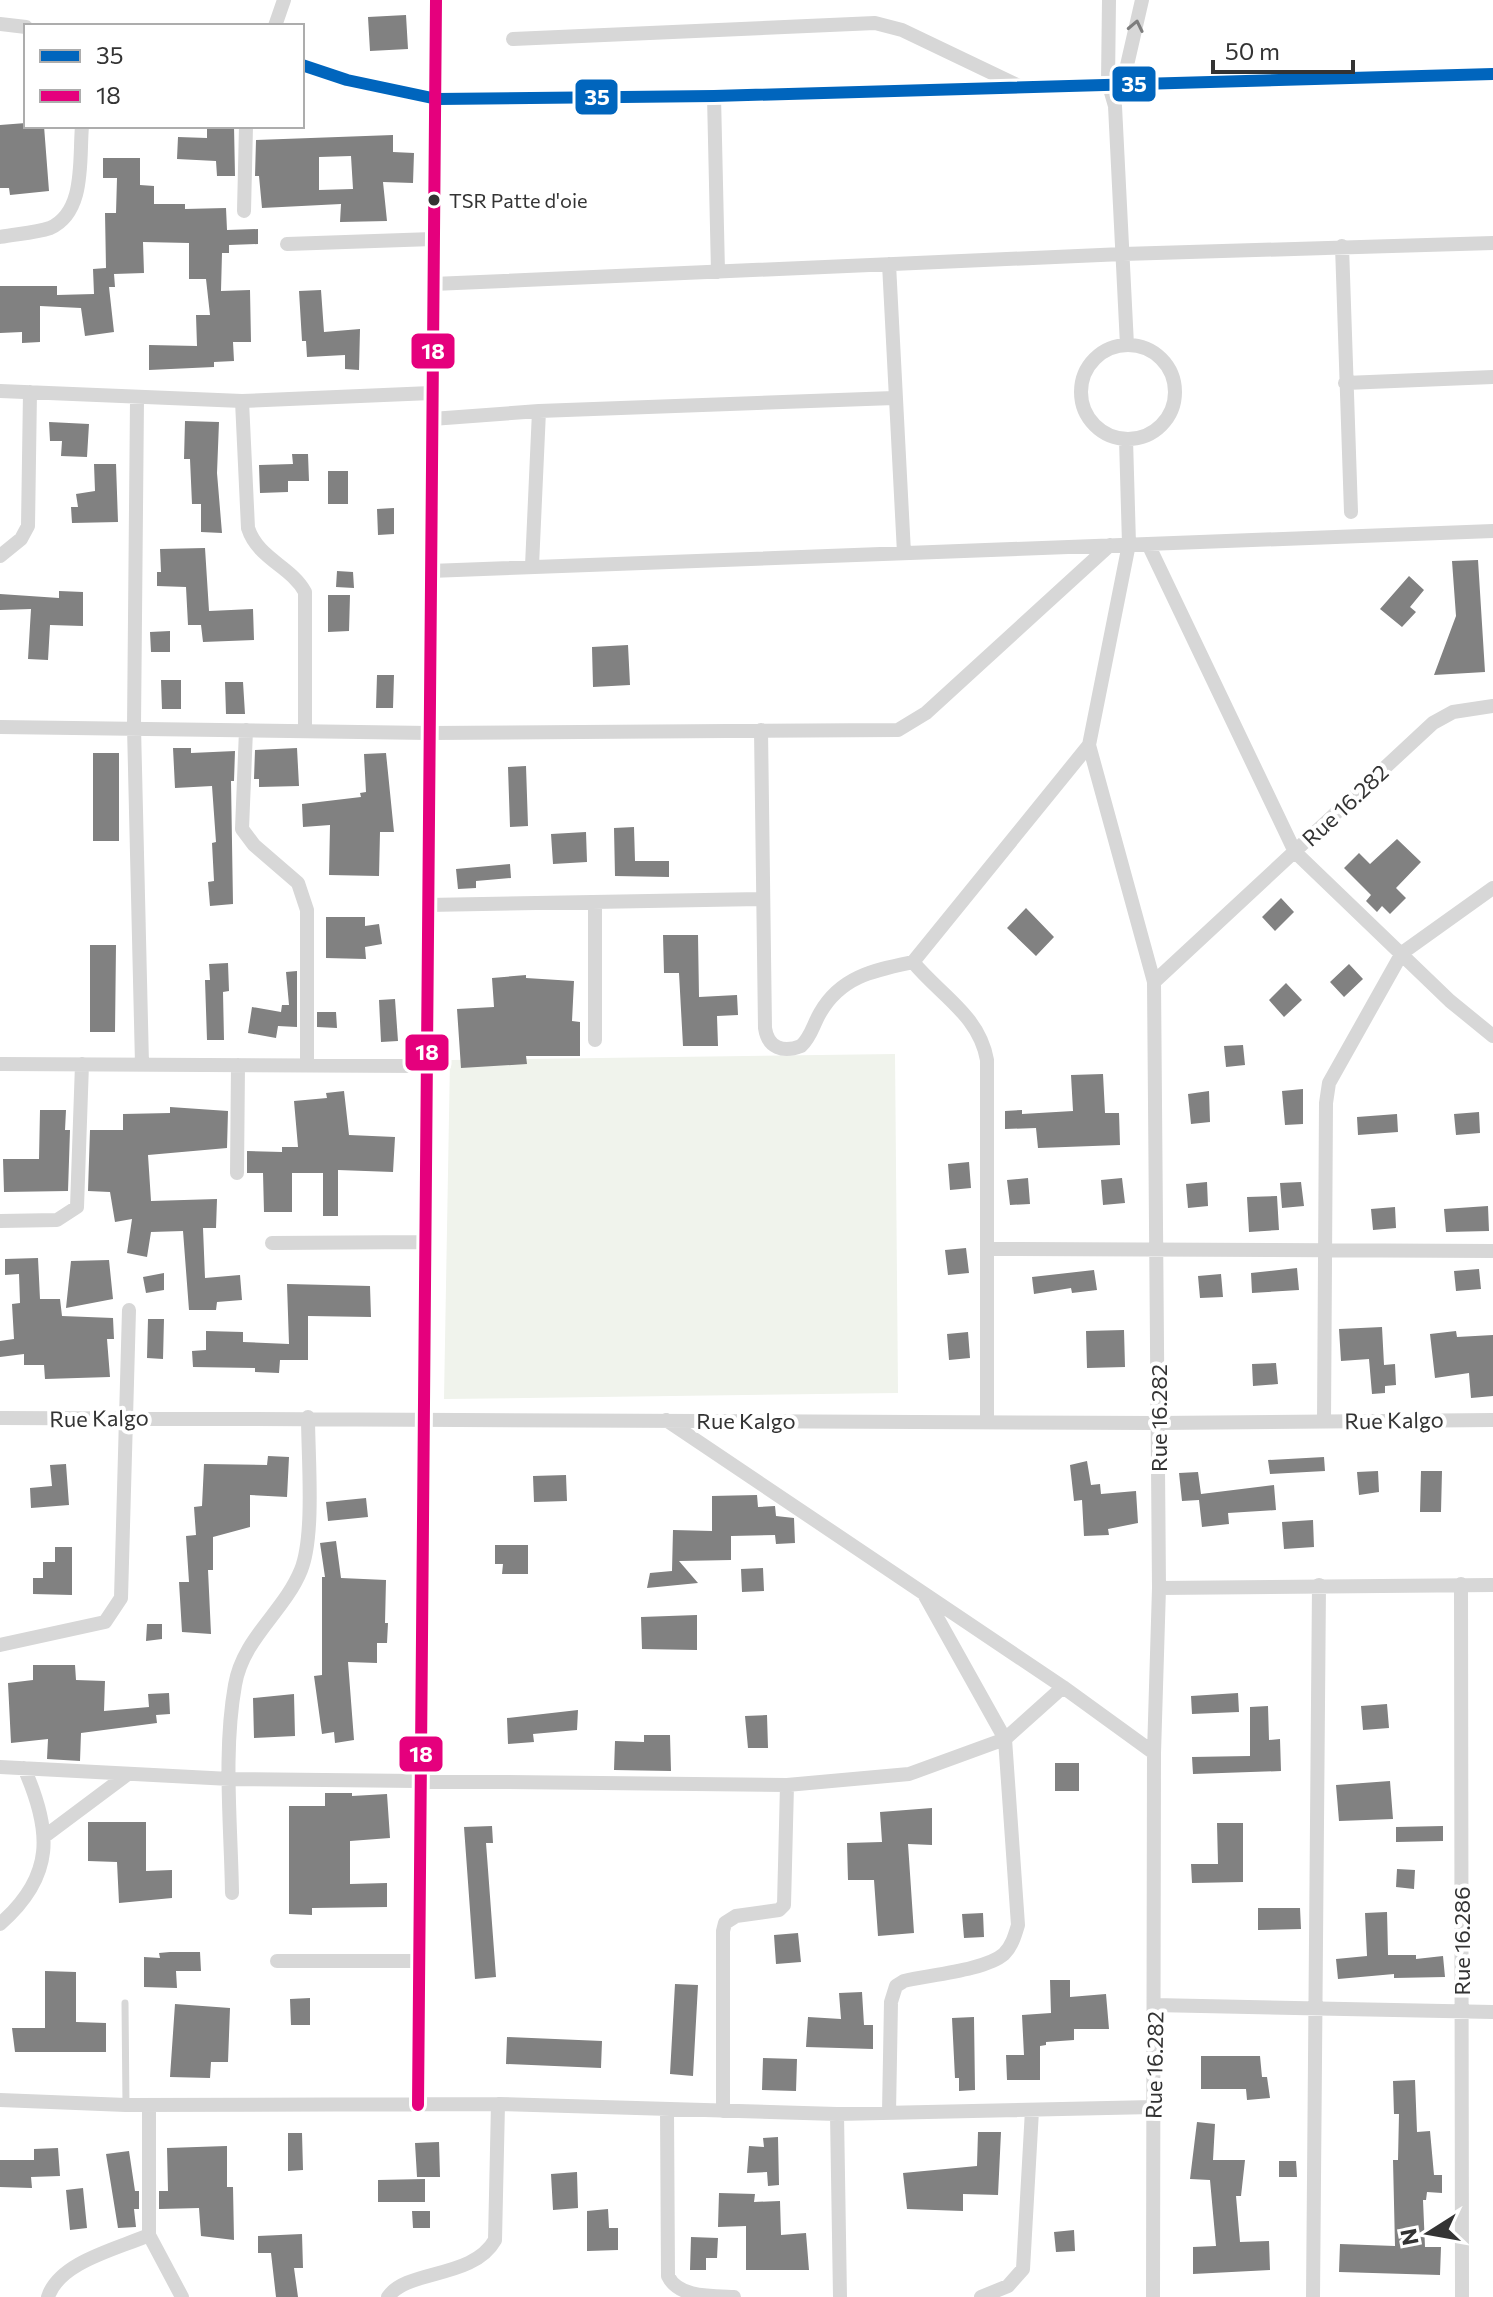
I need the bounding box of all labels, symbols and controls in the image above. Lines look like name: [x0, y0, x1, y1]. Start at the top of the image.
one-way arrow: [1127, 20, 1144, 33]
legend: [24, 24, 304, 128]
scale bar: [1213, 24, 1353, 74]
text: 50 m: [1225, 36, 1280, 65]
text: 35: [96, 40, 123, 69]
line badge: 35: [1111, 65, 1157, 103]
text: 35: [1121, 70, 1147, 97]
line badge: 35: [574, 78, 619, 116]
text: 18: [96, 80, 121, 109]
text: 35: [584, 83, 610, 110]
place label: TSR Patte d'oie: [449, 188, 588, 212]
marker: TSR Patte d'oie: [426, 192, 442, 208]
line badge: 18: [410, 332, 456, 370]
text: 18: [421, 337, 445, 364]
street label: Rue 16.282: [1296, 758, 1394, 852]
line badge: 18: [404, 1033, 450, 1072]
text: 18: [415, 1038, 439, 1065]
street label: Rue 16.282: [1145, 1364, 1172, 1472]
street label: Rue Kalgo: [49, 1404, 149, 1432]
street label: Rue Kalgo: [1344, 1406, 1444, 1434]
street label: Rue Kalgo: [696, 1407, 796, 1434]
line badge: 18: [398, 1735, 444, 1773]
text: 18: [409, 1740, 433, 1767]
street label: Rue 16.286: [1448, 1886, 1475, 1996]
street label: Rue 16.282: [1140, 2011, 1168, 2119]
north arrow: [1389, 2193, 1469, 2273]
text: N: [1394, 2226, 1424, 2248]

